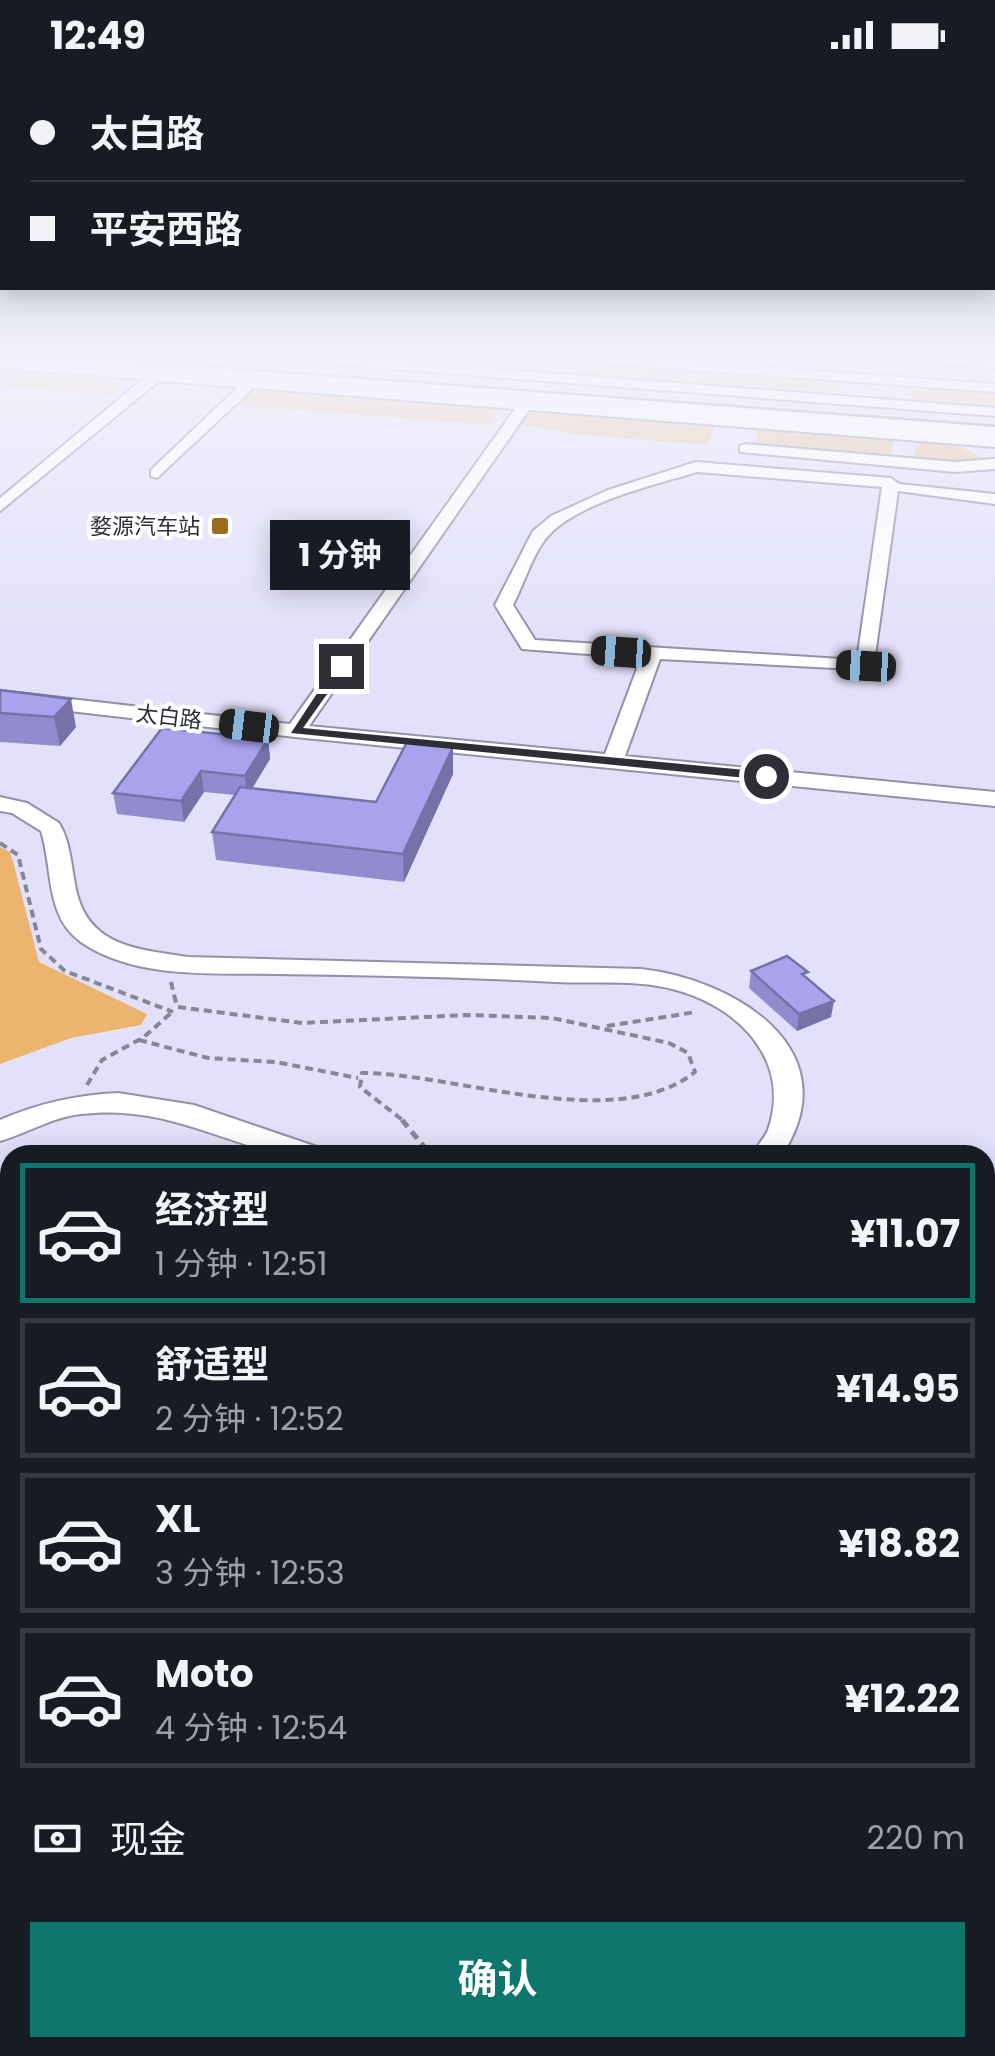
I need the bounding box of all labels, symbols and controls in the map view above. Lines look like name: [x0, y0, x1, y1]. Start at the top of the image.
text: 12:49: [50, 9, 146, 62]
text: 太白路: [90, 107, 204, 160]
text: 平安西路: [90, 203, 242, 256]
place label: 婺源汽车站: [90, 511, 200, 542]
marker: 婺源汽车站: [209, 515, 231, 537]
callout: 1 分钟: [271, 521, 411, 591]
text: 1 分钟: [299, 532, 381, 577]
car: [590, 635, 652, 669]
route end: [319, 644, 364, 689]
car: [835, 649, 897, 683]
street label: 太白路: [134, 698, 204, 736]
car: [217, 707, 281, 745]
route start: [744, 754, 789, 799]
text: 经济型: [155, 1183, 269, 1236]
icon: car: [35, 1188, 125, 1278]
text: ¥11.07: [850, 1207, 960, 1260]
text: 1 分钟 · 12:51: [155, 1241, 327, 1286]
text: 舒适型: [155, 1338, 269, 1391]
icon: car: [35, 1343, 125, 1433]
text: ¥14.95: [836, 1362, 960, 1415]
text: 2 分钟 · 12:52: [155, 1396, 344, 1441]
text: XL: [155, 1492, 200, 1545]
icon: car: [35, 1498, 125, 1588]
text: ¥18.82: [839, 1517, 960, 1570]
text: 3 分钟 · 12:53: [155, 1550, 345, 1595]
text: Moto: [155, 1647, 254, 1700]
icon: car: [35, 1653, 125, 1743]
text: ¥12.22: [844, 1672, 960, 1725]
text: 4 分钟 · 12:54: [155, 1705, 347, 1750]
icon: cash: [30, 1811, 85, 1866]
text: 现金: [110, 1813, 186, 1866]
text: 220 m: [867, 1815, 965, 1860]
button: 确认: [30, 1922, 965, 2037]

